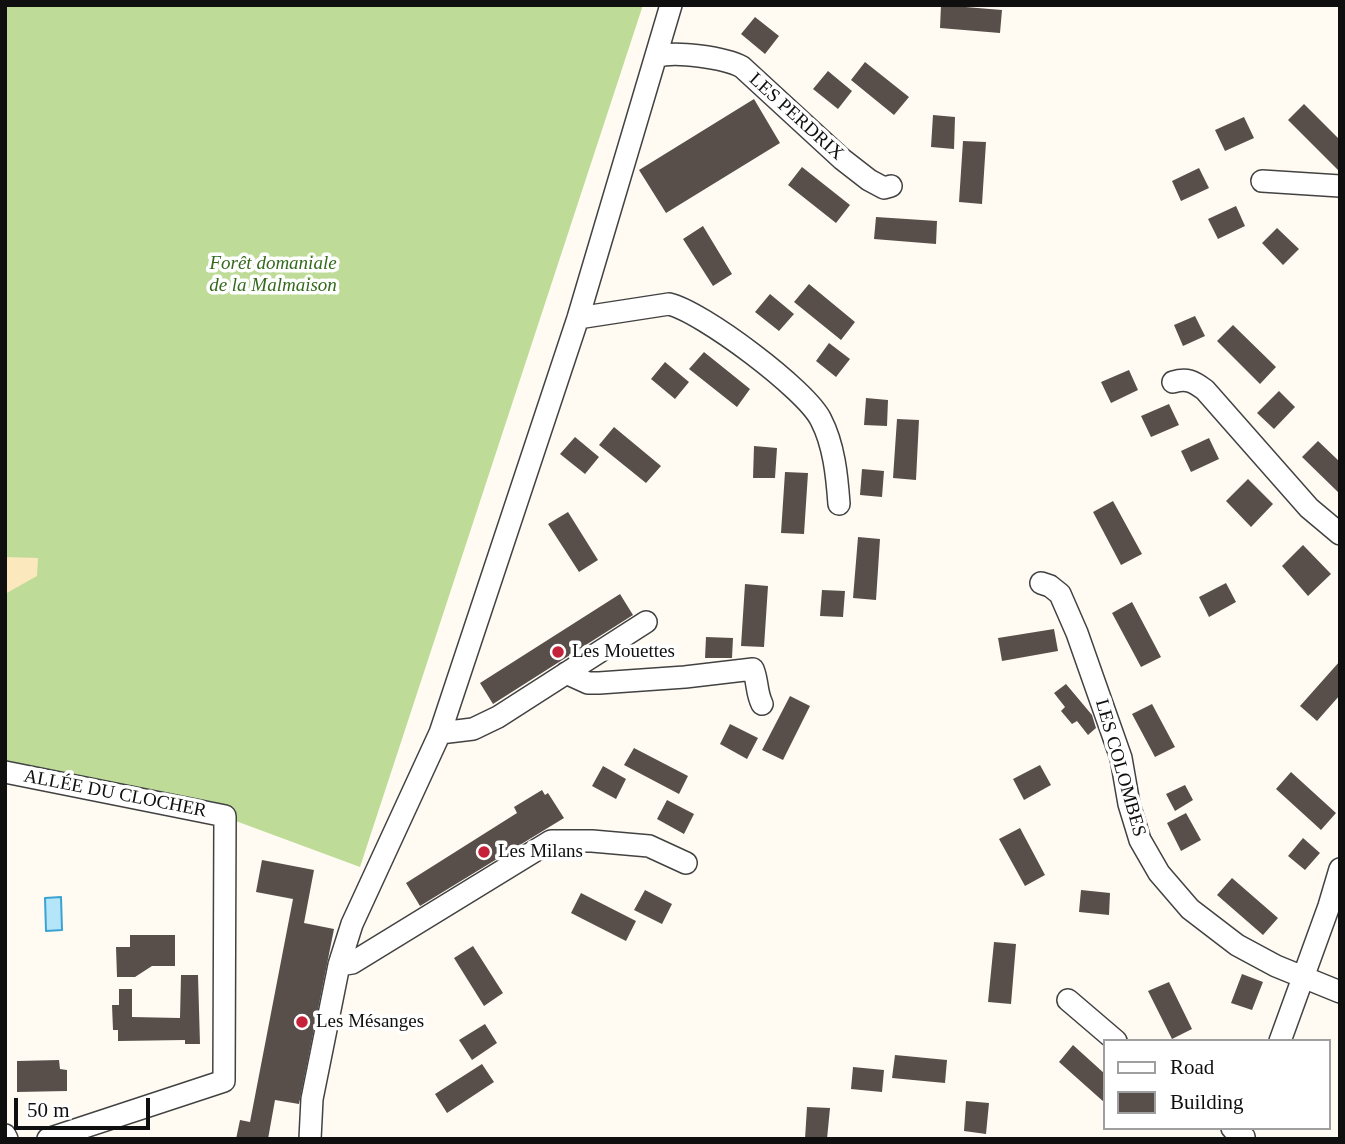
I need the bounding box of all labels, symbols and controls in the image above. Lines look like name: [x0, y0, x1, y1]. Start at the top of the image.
street label: LES PERDRIX: [744, 68, 848, 166]
park label: Forêt domaniale de la Malmaison: [209, 253, 337, 297]
place label: Les Mouettes: [572, 641, 675, 663]
marker: Les Mouettes: [550, 644, 566, 660]
street label: LES COLOMBES: [1089, 697, 1151, 839]
street label: ALLÉE DU CLOCHER: [22, 765, 208, 823]
place label: Les Milans: [498, 841, 583, 863]
marker: Les Milans: [476, 844, 492, 860]
place label: Les Mésanges: [316, 1011, 424, 1033]
marker: Les Mésanges: [294, 1014, 310, 1030]
legend: [1104, 1039, 1331, 1130]
text: Road: [1170, 1055, 1214, 1079]
scale bar: [18, 1084, 154, 1128]
text: Building: [1170, 1090, 1244, 1114]
text: 50 m: [27, 1098, 70, 1122]

